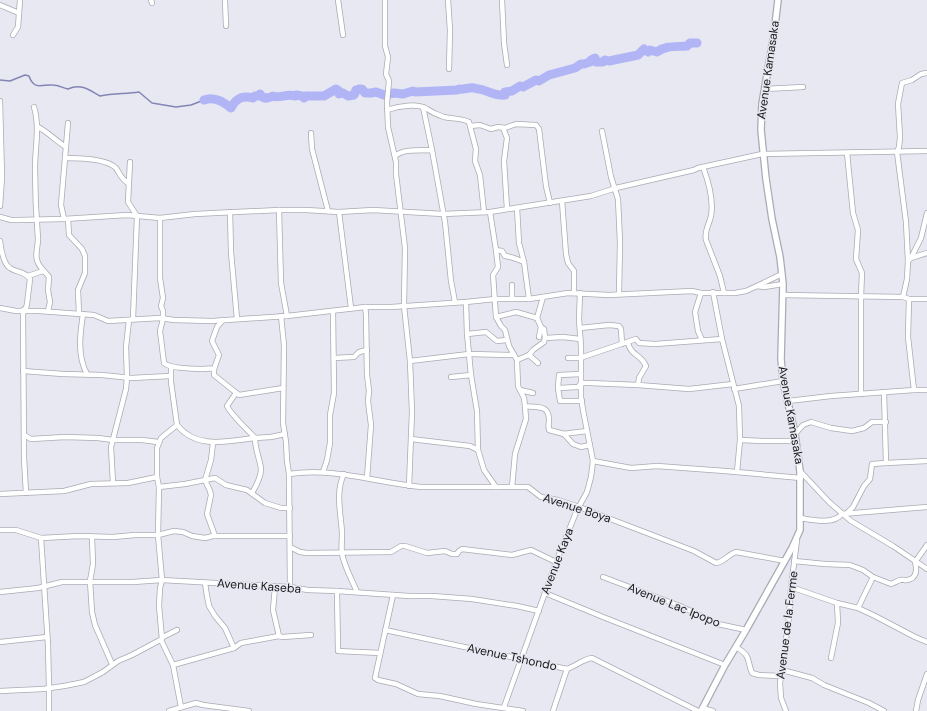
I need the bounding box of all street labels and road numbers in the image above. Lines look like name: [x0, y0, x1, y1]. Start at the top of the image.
street label: Avenue Kamasaka: [753, 20, 783, 120]
street label: Avenue Kamasaka: [774, 365, 808, 465]
street label: Avenue Boya: [541, 489, 613, 527]
street label: Avenue Kaya: [537, 526, 577, 596]
street label: Avenue de la Ferme: [772, 570, 802, 680]
street label: Avenue Kaseba: [216, 575, 302, 597]
street label: Avenue Lac Ipopo: [625, 579, 723, 631]
street label: Avenue Tshondo: [466, 640, 558, 674]

